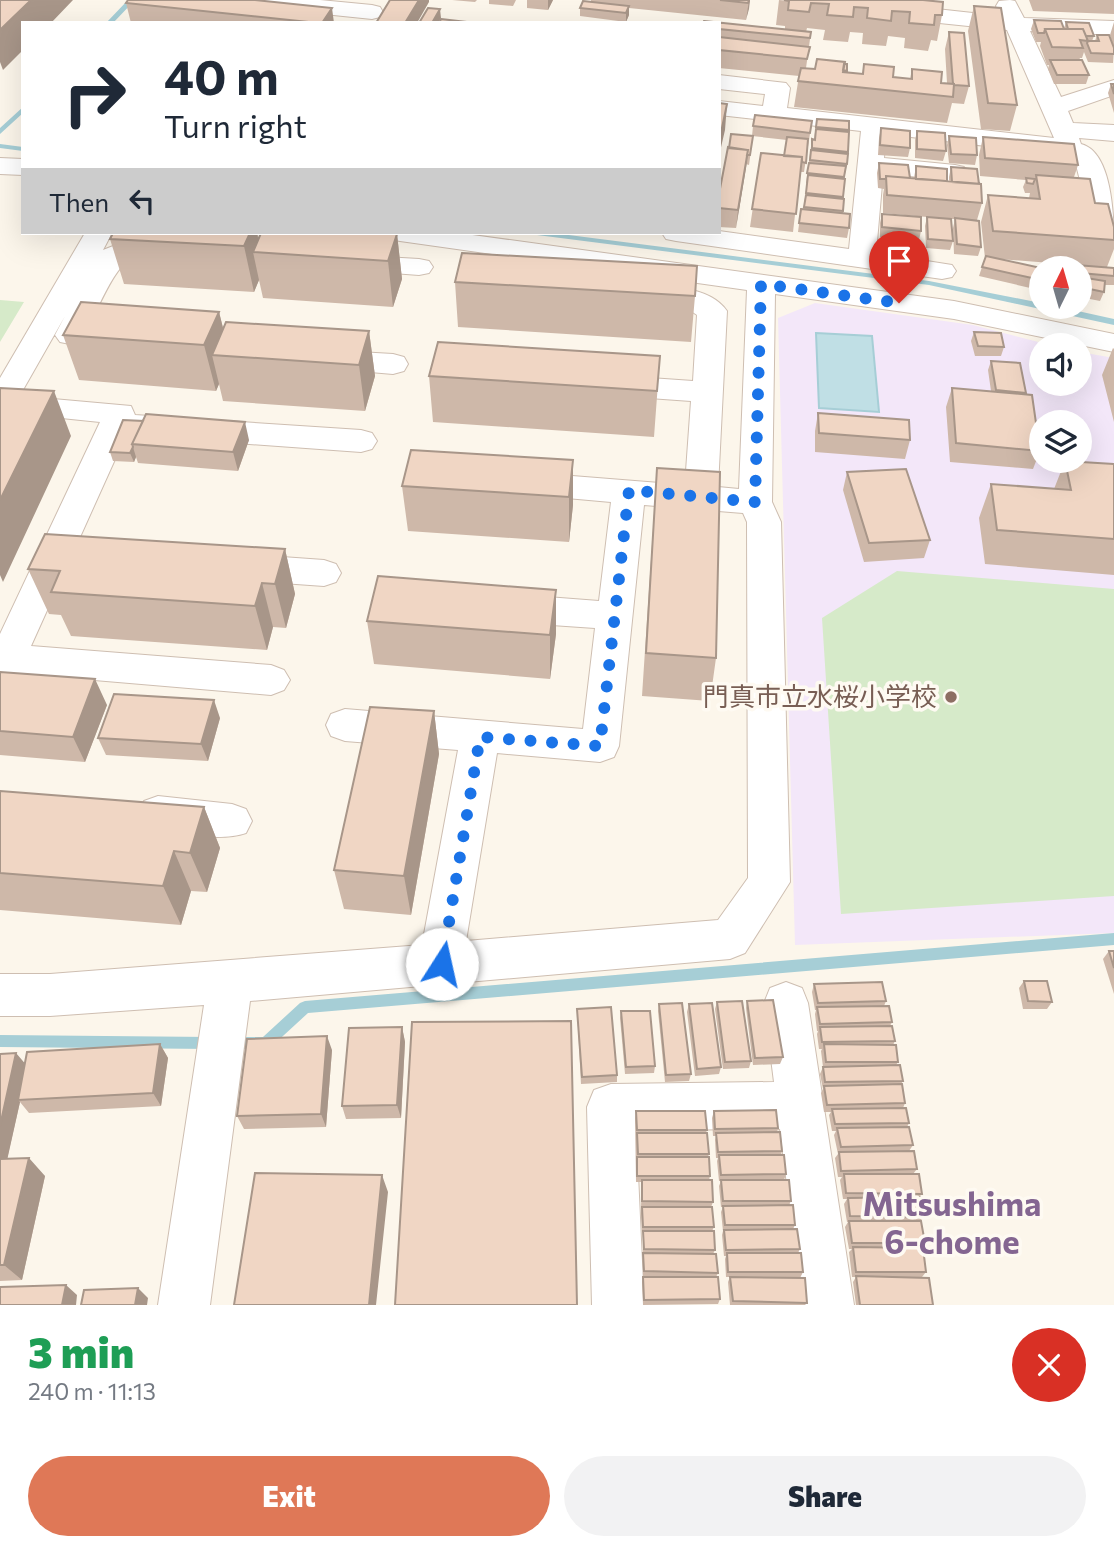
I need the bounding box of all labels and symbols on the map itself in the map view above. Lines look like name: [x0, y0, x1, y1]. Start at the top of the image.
pin: [869, 231, 929, 303]
north arrow: [1029, 256, 1092, 318]
place label: 門真市立水桜小学校: [703, 680, 937, 711]
marker: 門真市立水桜小学校: [943, 689, 959, 705]
position arrow: [405, 927, 479, 1001]
district label: Mitsushima 6-chome: [863, 1182, 1041, 1261]

